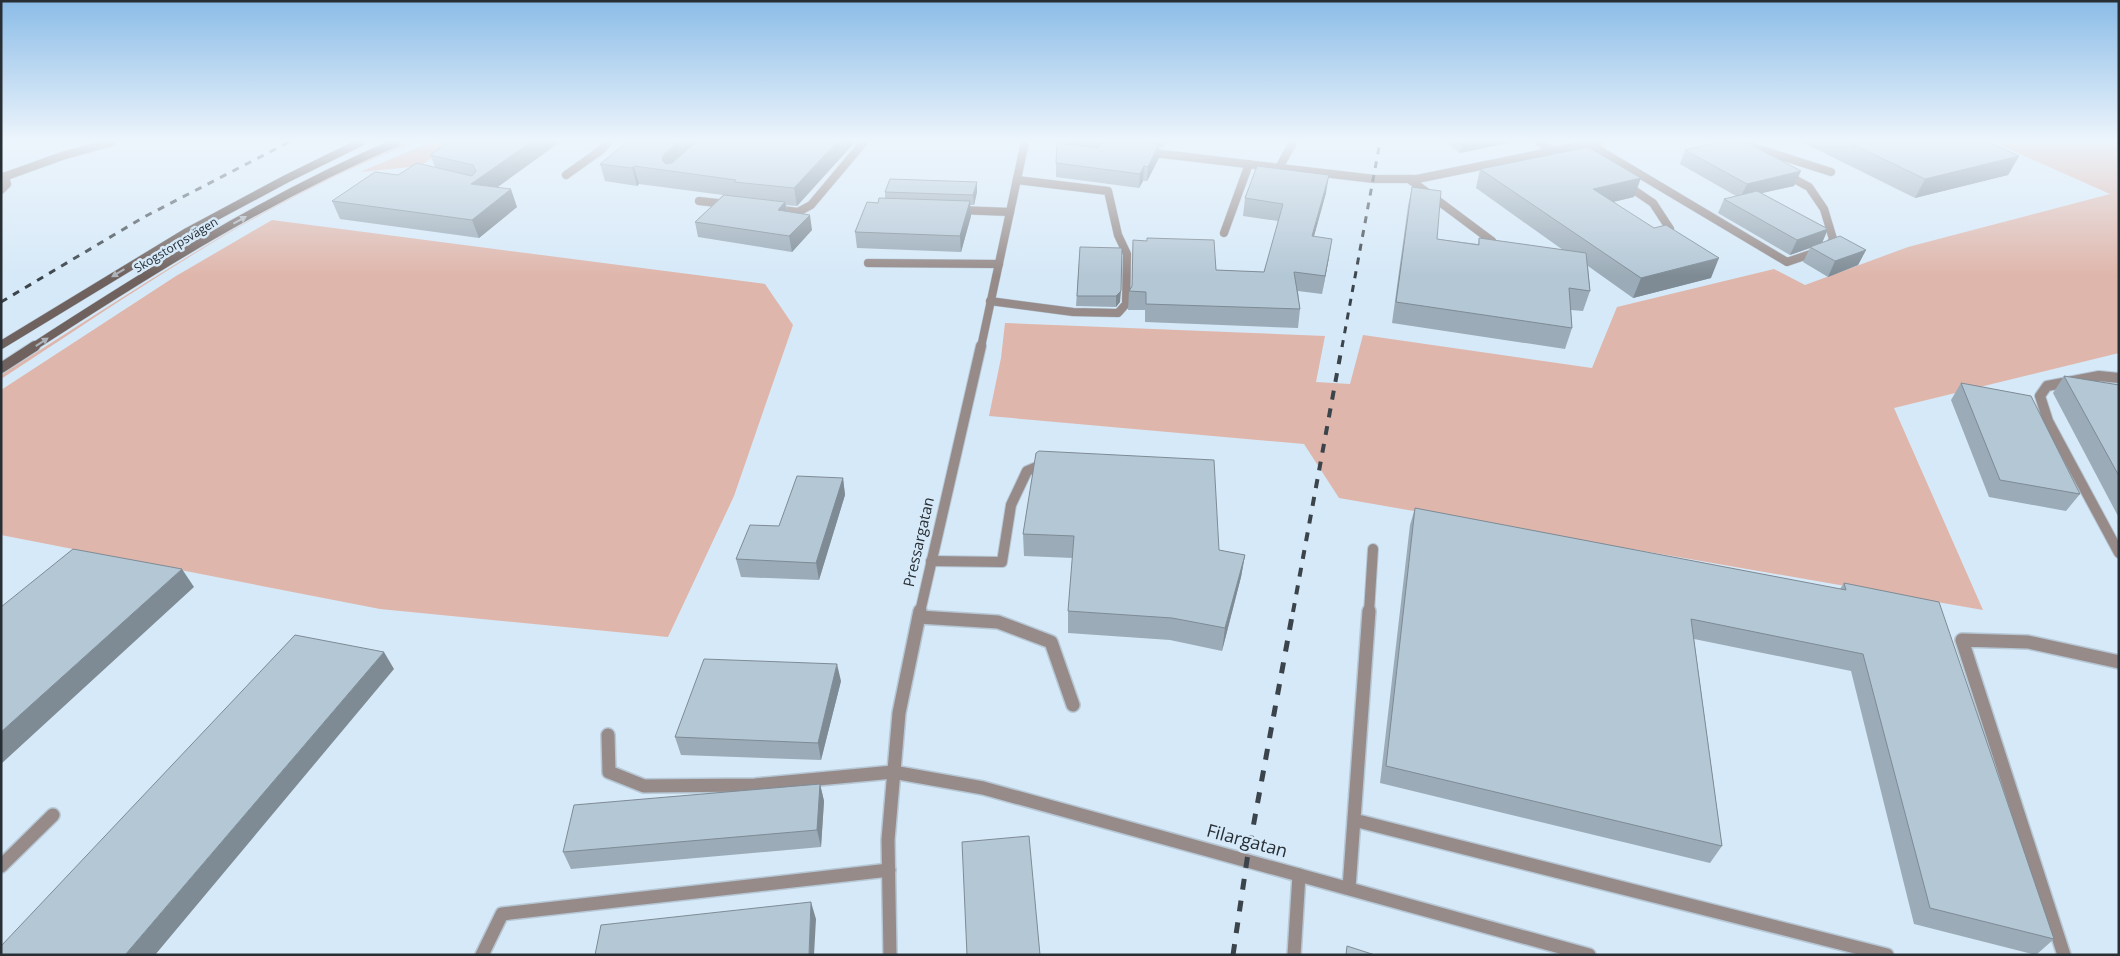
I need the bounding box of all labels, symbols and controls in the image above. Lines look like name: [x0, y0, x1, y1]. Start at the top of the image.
street label: Skogstorpsvägen: [131, 213, 221, 276]
one-way arrow: [233, 216, 248, 224]
one-way arrow: [111, 269, 124, 278]
one-way arrow: [36, 337, 49, 346]
street label: Pressargatan: [898, 495, 938, 589]
street label: Filargatan: [1204, 818, 1290, 862]

